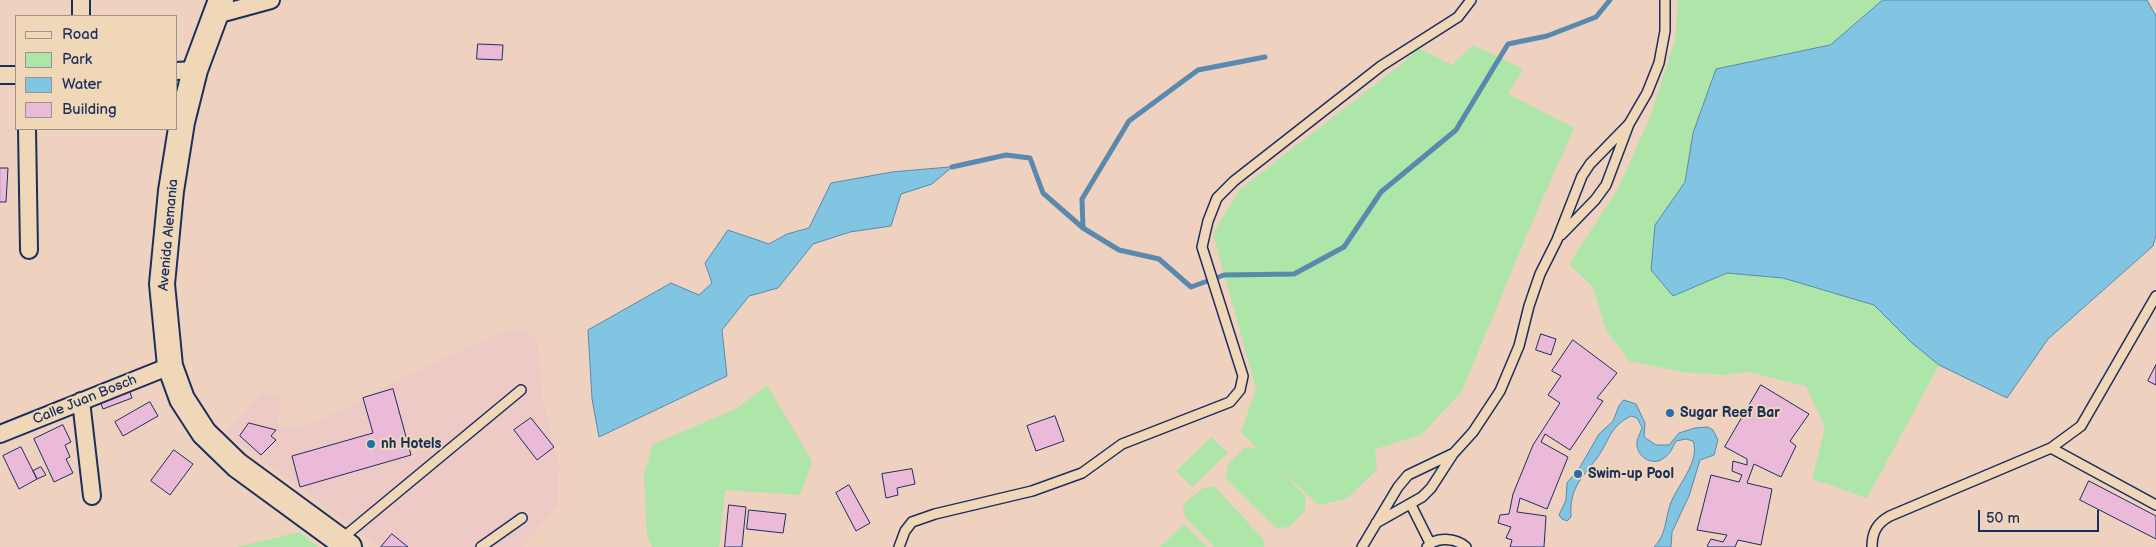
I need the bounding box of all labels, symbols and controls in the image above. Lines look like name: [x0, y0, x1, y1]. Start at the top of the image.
legend: [15, 15, 178, 130]
text: Road: [62, 25, 98, 44]
text: Park: [62, 50, 92, 69]
text: Water: [62, 75, 102, 94]
text: Building: [62, 100, 117, 119]
street label: Avenida Alemania: [156, 178, 182, 292]
street label: Calle Juan Bosch: [31, 372, 139, 428]
place label: Sugar Reef Bar: [1680, 405, 1780, 421]
marker: Sugar Reef Bar: [1664, 407, 1676, 419]
place label: nh Hotels: [381, 436, 441, 452]
marker: nh Hotels: [365, 438, 377, 450]
place label: Swim-up Pool: [1588, 466, 1674, 482]
marker: Swim-up Pool: [1572, 468, 1584, 480]
scale bar: [1981, 500, 2102, 532]
text: 50 m: [1986, 509, 2020, 528]

